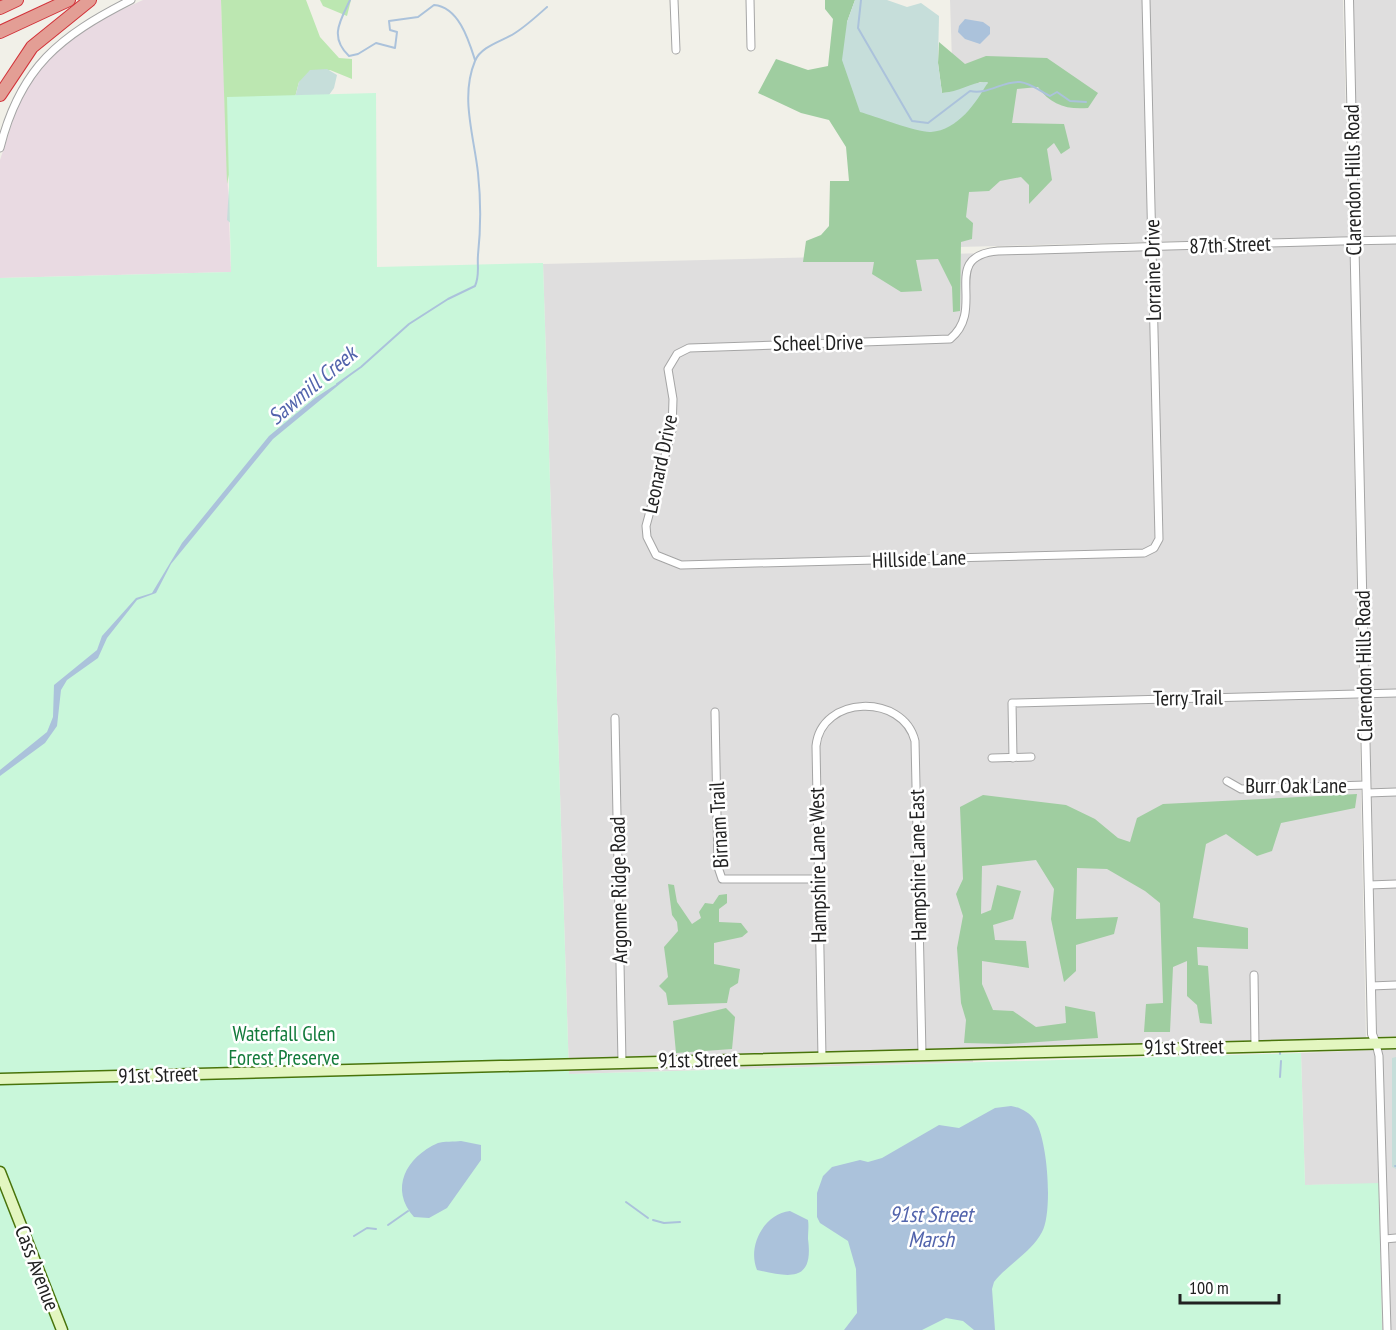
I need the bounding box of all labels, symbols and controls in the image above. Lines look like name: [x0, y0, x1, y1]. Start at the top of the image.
street label: Clarendon Hills Road: [1338, 104, 1367, 256]
street label: Lorraine Drive: [1138, 219, 1167, 321]
street label: 87th Street: [1189, 230, 1271, 259]
street label: Scheel Drive: [773, 328, 863, 357]
water label: Sawmill Creek: [262, 338, 364, 430]
street label: Leonard Drive: [636, 412, 683, 516]
street label: Hillside Lane: [871, 543, 967, 574]
street label: Clarendon Hills Road: [1349, 590, 1378, 742]
street label: Terry Trail: [1153, 683, 1223, 712]
street label: Burr Oak Lane: [1245, 772, 1347, 799]
street label: Birnam Trail: [703, 781, 734, 869]
street label: Hampshire Lane West: [803, 787, 832, 943]
street label: Hampshire Lane East: [903, 789, 932, 941]
street label: Argonne Ridge Road: [604, 816, 633, 964]
park label: Waterfall Glen Forest Preserve: [228, 1020, 340, 1071]
street label: 91st Street: [1144, 1032, 1224, 1061]
street label: 91st Street: [658, 1045, 738, 1074]
street label: 91st Street: [118, 1060, 198, 1089]
water label: 91st Street Marsh: [889, 1200, 976, 1253]
street label: Cass Avenue: [9, 1221, 66, 1314]
scale bar: [1180, 1267, 1279, 1305]
text: 100 m: [1189, 1276, 1229, 1299]

